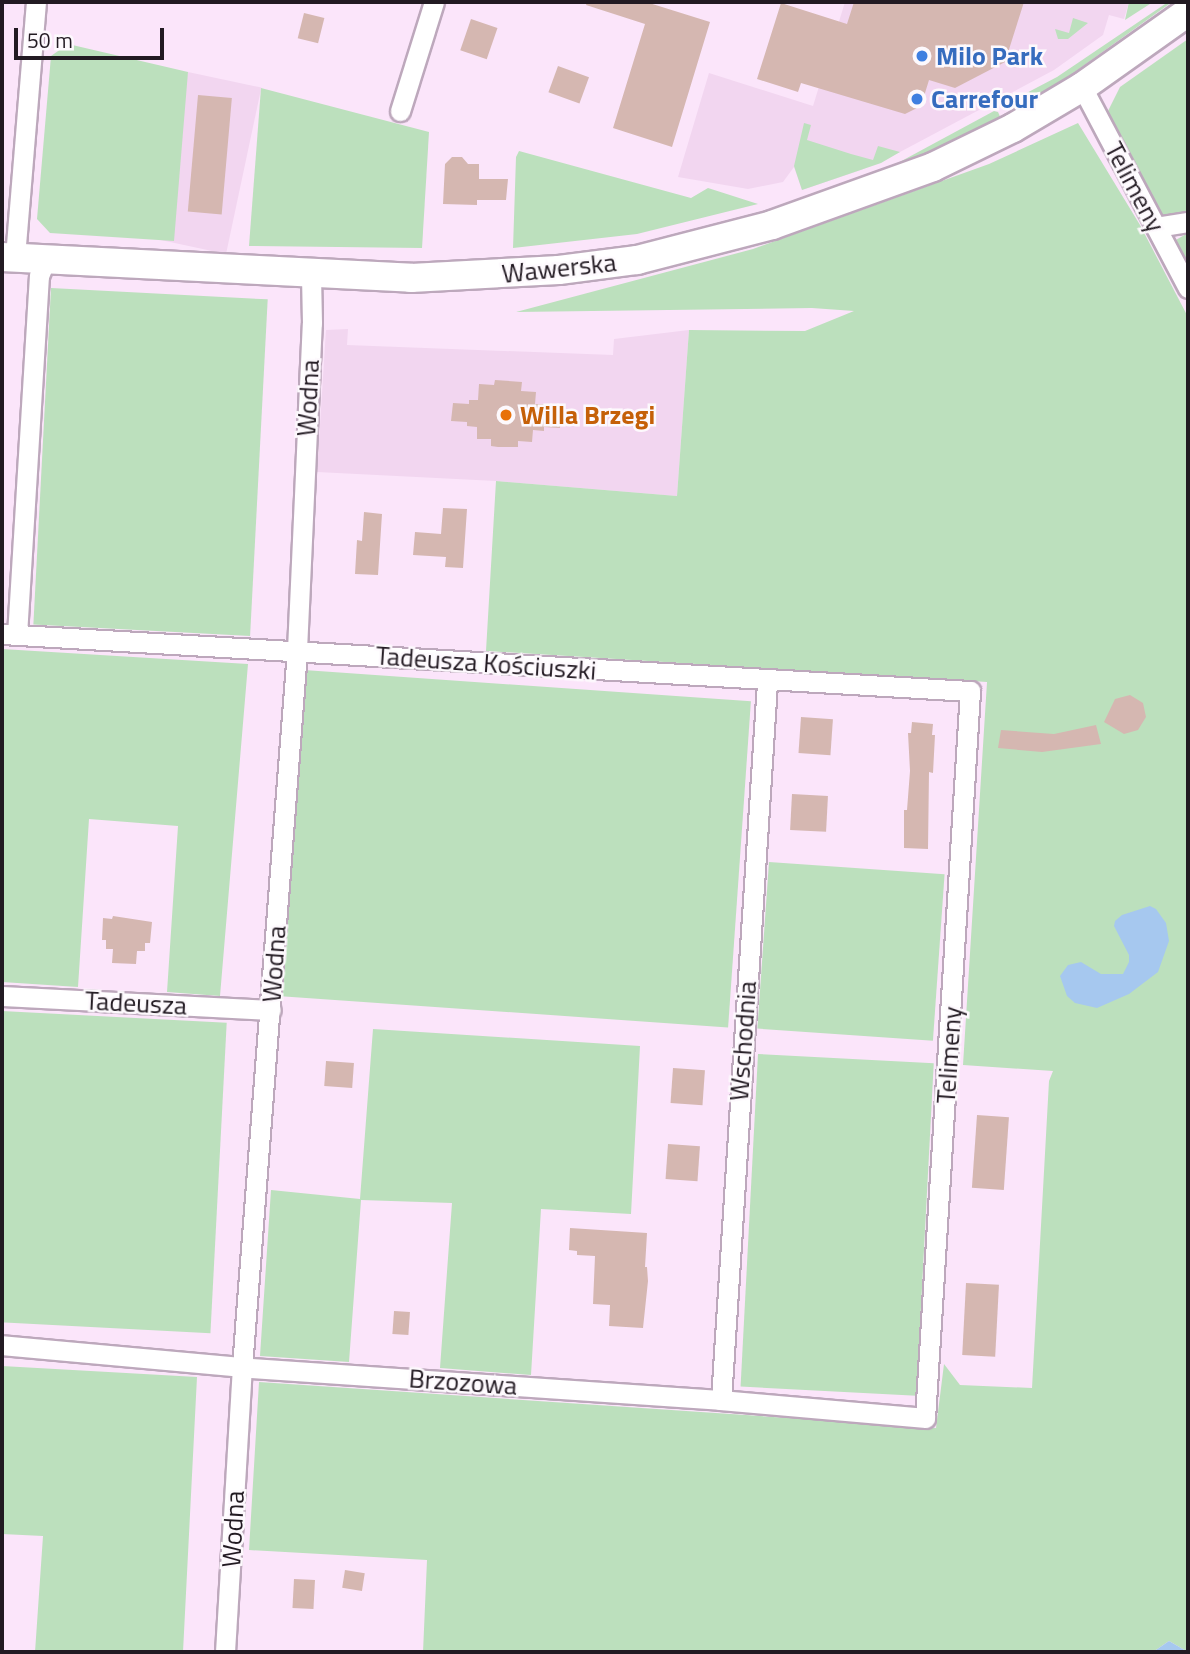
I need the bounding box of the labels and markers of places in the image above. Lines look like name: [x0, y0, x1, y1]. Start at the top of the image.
place label: Milo Park: [936, 40, 1043, 72]
marker: Milo Park: [914, 48, 930, 64]
place label: Carrefour: [931, 83, 1038, 115]
marker: Carrefour: [909, 91, 925, 107]
place label: Willa Brzegi: [520, 399, 655, 431]
marker: Willa Brzegi: [498, 407, 514, 423]

